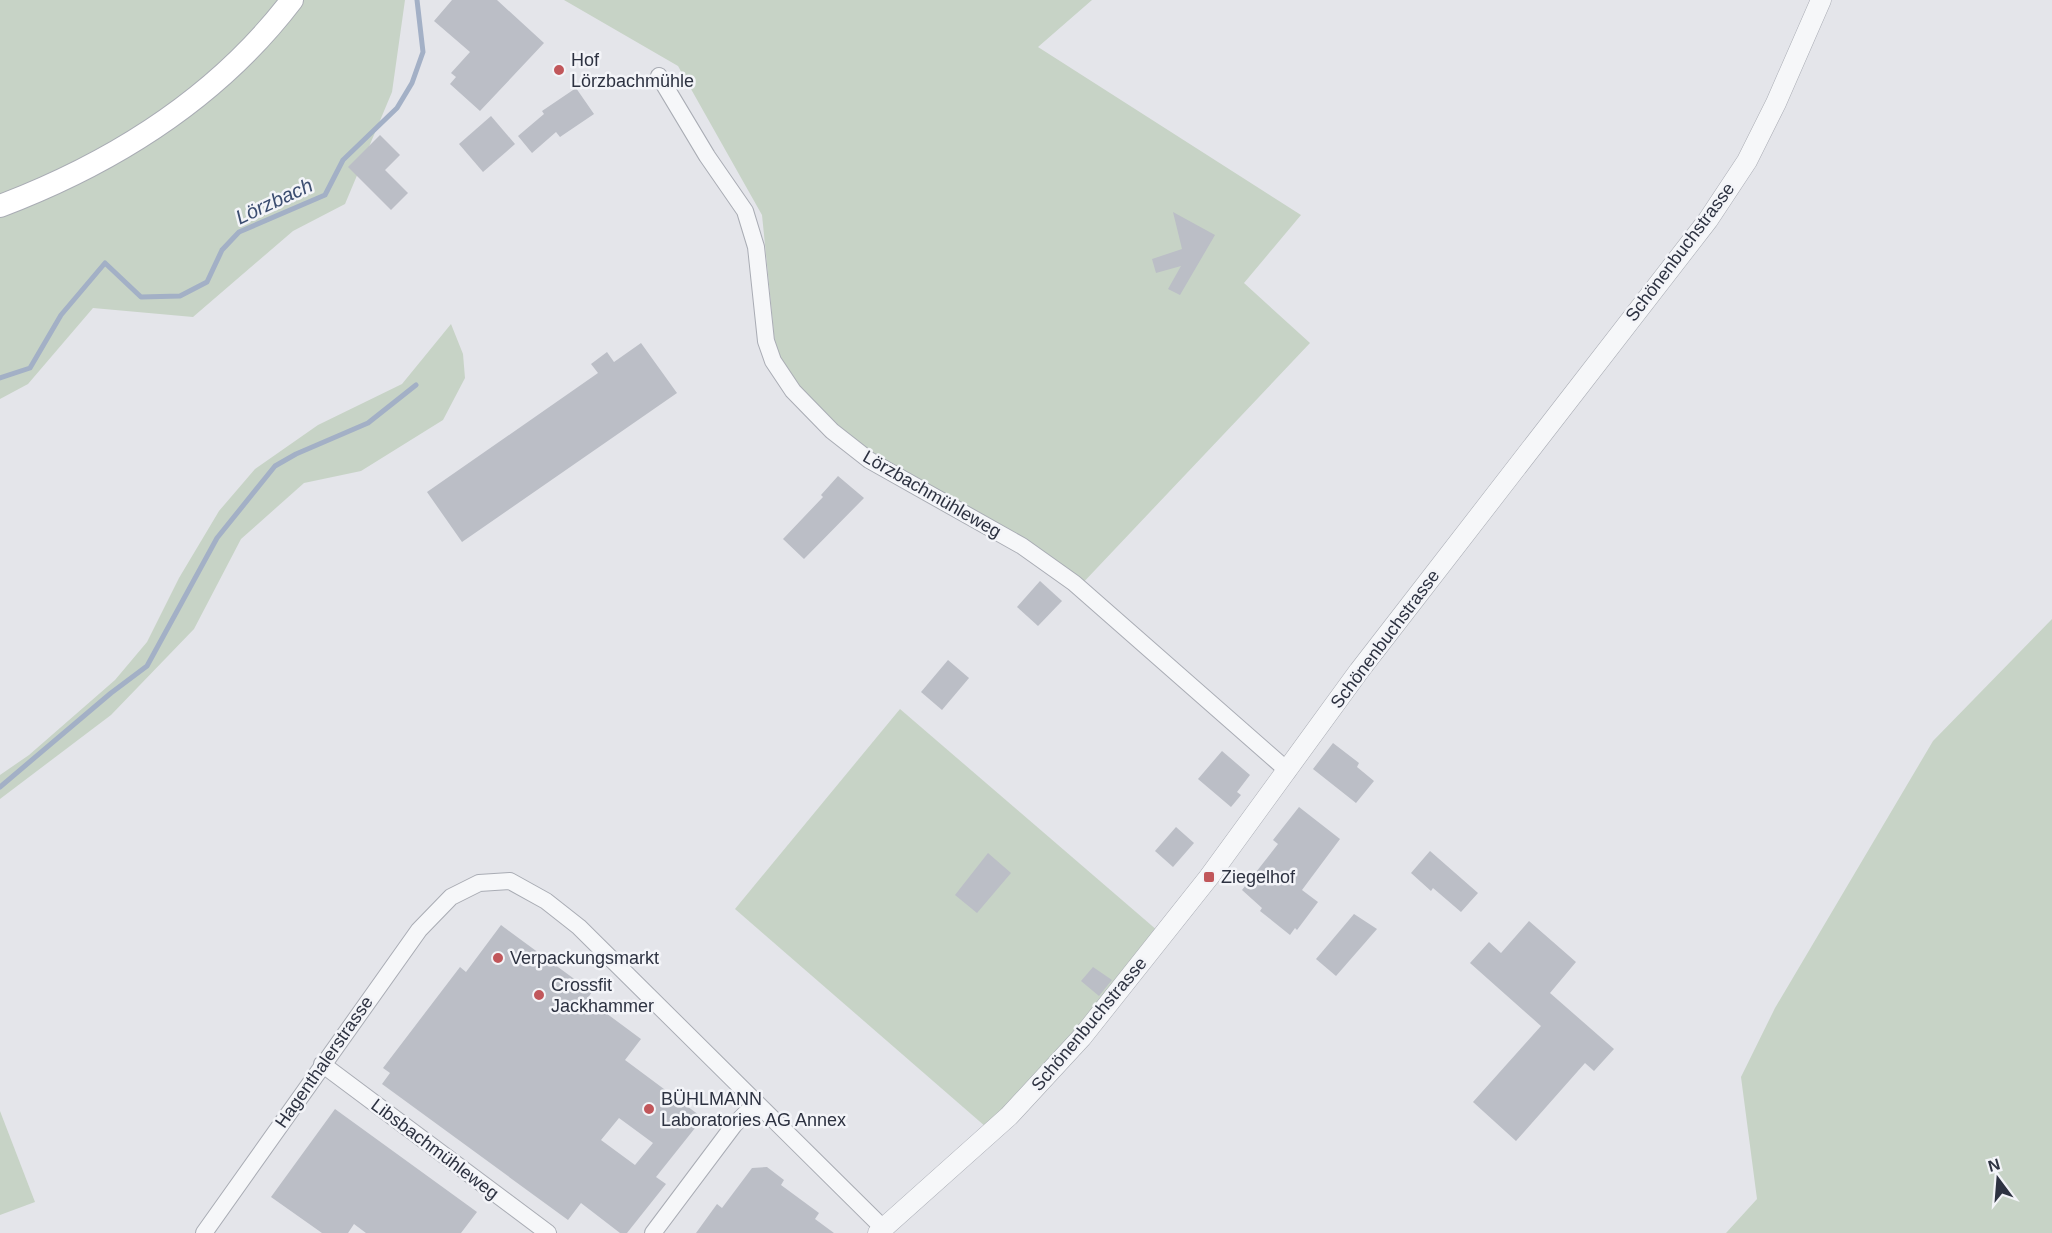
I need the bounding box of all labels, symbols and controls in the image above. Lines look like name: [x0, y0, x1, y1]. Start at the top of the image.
place label: Hof Lörzbachmühle: [571, 50, 694, 91]
marker: Hof Lörzbachmühle: [552, 63, 566, 77]
water label: Lörzbach: [232, 174, 316, 228]
street label: Schönenbuchstrasse: [1621, 179, 1739, 325]
street label: Lörzbachmühleweg: [859, 446, 1005, 542]
street label: Schönenbuchstrasse: [1326, 566, 1444, 712]
place label: Ziegelhof: [1221, 867, 1296, 887]
marker: Ziegelhof: [1202, 870, 1216, 884]
place label: Verpackungsmarkt: [510, 948, 659, 968]
marker: Verpackungsmarkt: [491, 951, 505, 965]
street label: Schönenbuchstrasse: [1027, 953, 1151, 1095]
place label: Crossfit Jackhammer: [551, 975, 654, 1016]
marker: Crossfit Jackhammer: [532, 988, 546, 1002]
street label: Hagenthalerstrasse: [271, 992, 377, 1132]
place label: BÜHLMANN Laboratories AG Annex: [661, 1089, 846, 1130]
street label: Libsbachmühleweg: [367, 1095, 503, 1203]
marker: BÜHLMANN Laboratories AG Annex: [642, 1102, 656, 1116]
north arrow: [1968, 1149, 2028, 1209]
text: N: [1986, 1155, 2002, 1175]

